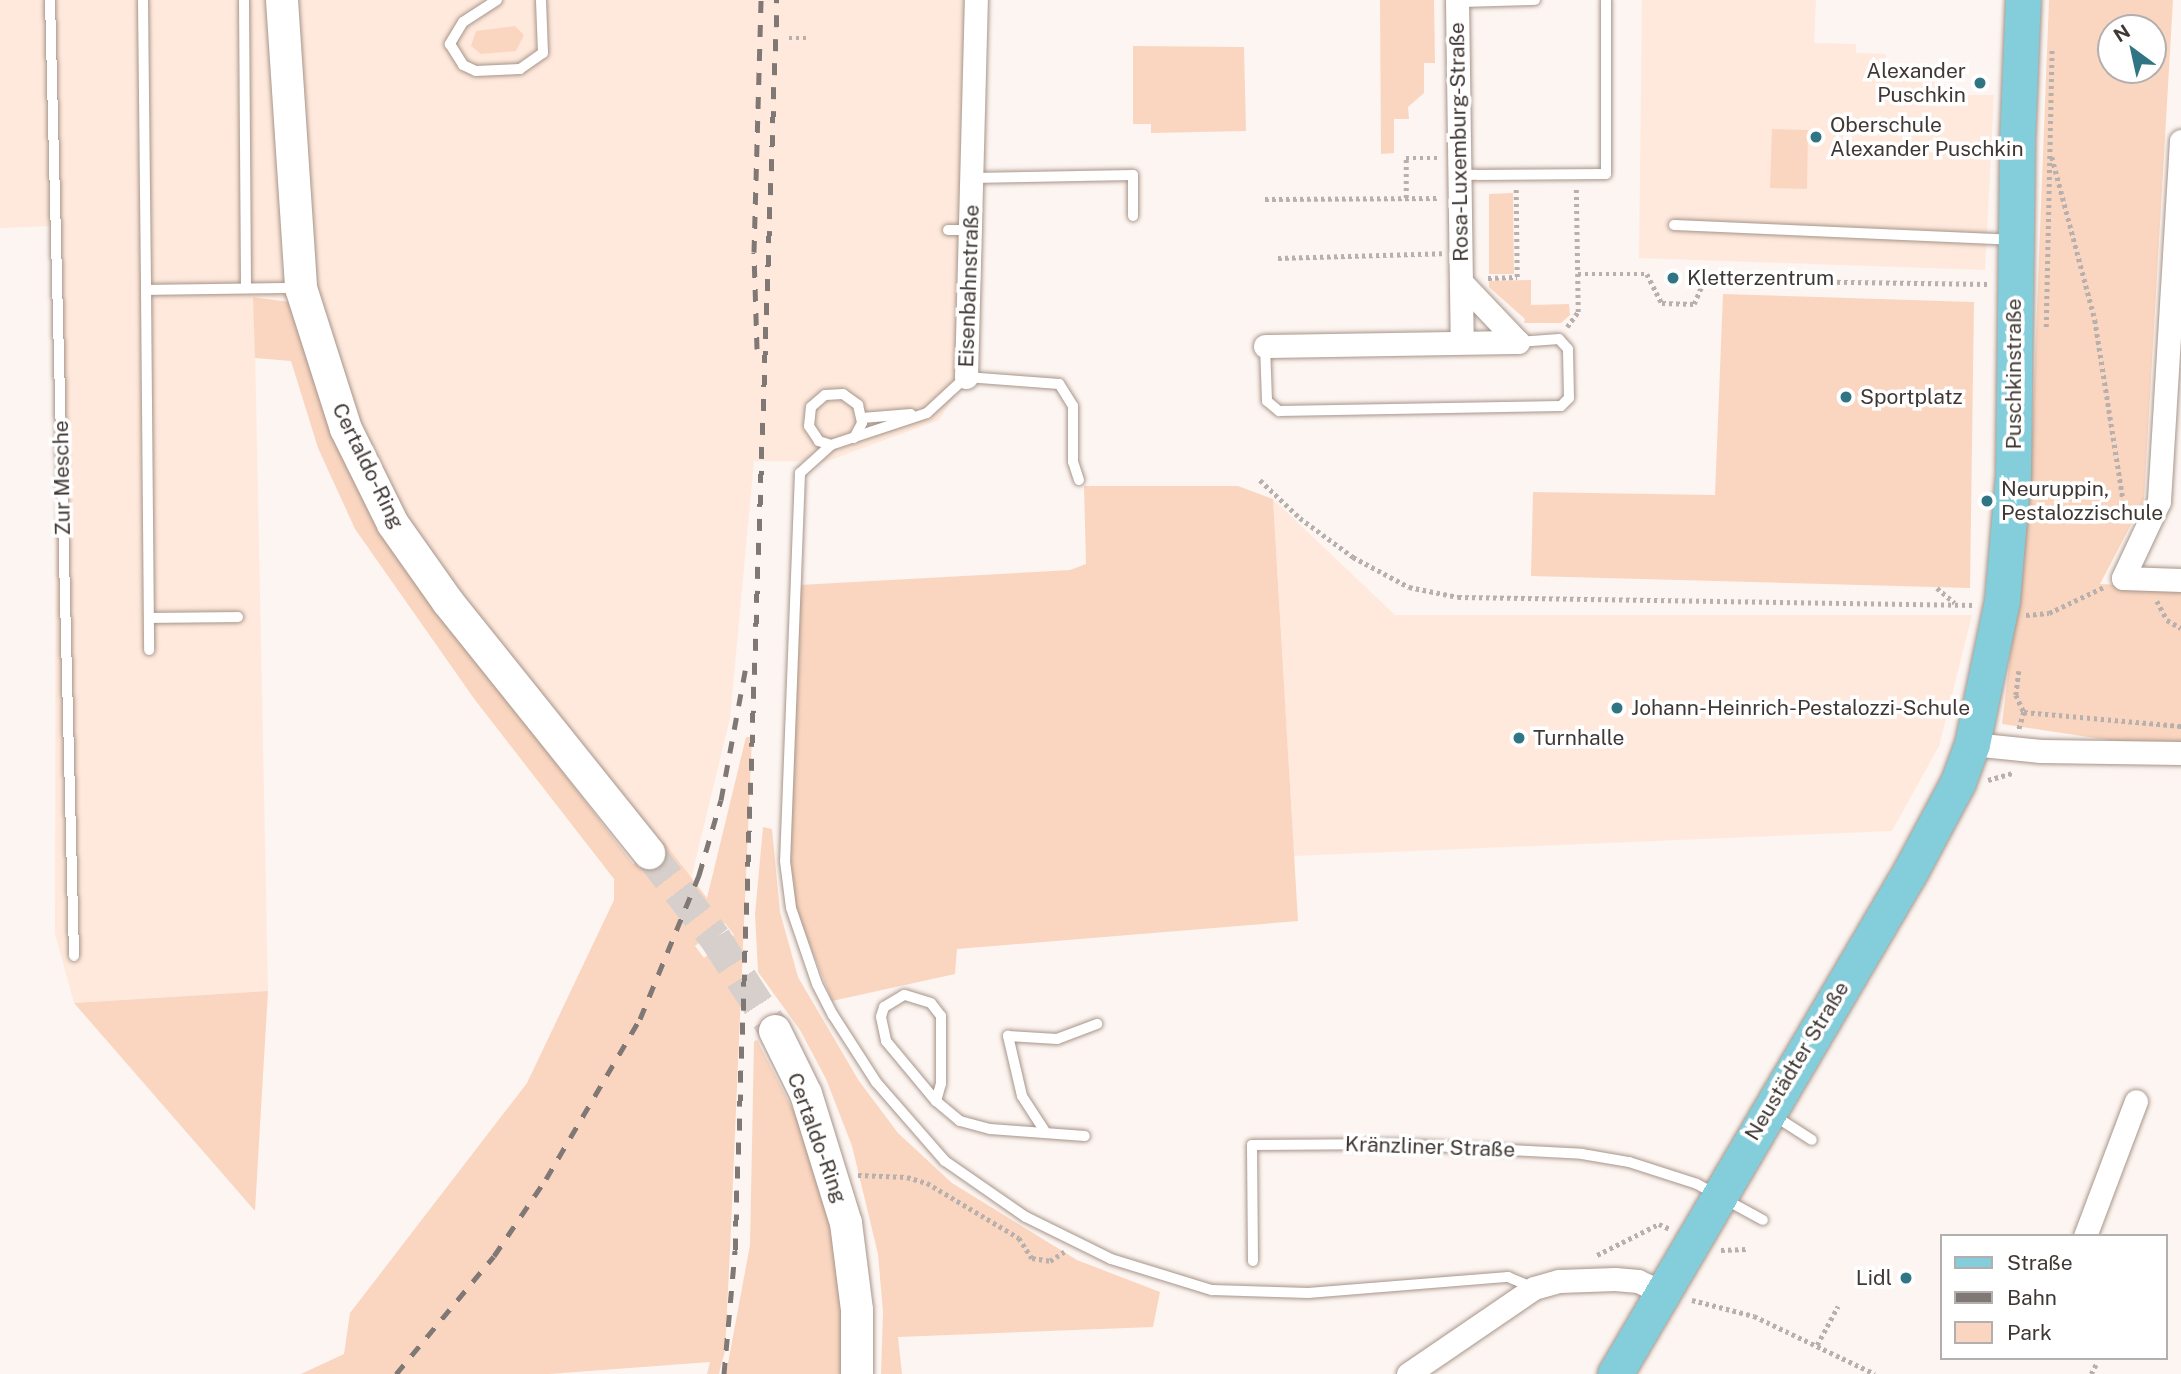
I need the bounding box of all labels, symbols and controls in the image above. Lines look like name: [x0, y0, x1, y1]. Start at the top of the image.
north arrow: [2097, 14, 2167, 84]
text: N: [2109, 20, 2134, 46]
street label: Rosa-Luxemburg-Straße: [1444, 22, 1474, 262]
place label: Alexander Puschkin: [1866, 58, 1966, 108]
marker: Alexander Puschkin: [1972, 75, 1988, 91]
place label: Oberschule Alexander Puschkin: [1830, 112, 2024, 162]
marker: Oberschule Alexander Puschkin: [1808, 129, 1824, 145]
street label: Eisenbahnstraße: [954, 204, 984, 368]
place label: Kletterzentrum: [1687, 265, 1834, 291]
marker: Kletterzentrum: [1665, 270, 1681, 286]
street label: Puschkinstraße: [2001, 299, 2027, 449]
place label: Sportplatz: [1860, 384, 1963, 410]
marker: Sportplatz: [1838, 389, 1854, 405]
street label: Certaldo-Ring: [327, 399, 409, 533]
street label: Zur Mesche: [48, 420, 76, 536]
place label: Neuruppin, Pestalozzischule: [2001, 476, 2163, 526]
marker: Neuruppin, Pestalozzischule: [1979, 493, 1995, 509]
place label: Johann-Heinrich-Pestalozzi-Schule: [1631, 695, 1970, 721]
marker: Johann-Heinrich-Pestalozzi-Schule: [1609, 700, 1625, 716]
place label: Turnhalle: [1533, 725, 1624, 751]
marker: Turnhalle: [1511, 730, 1527, 746]
street label: Neustädter Straße: [1740, 977, 1854, 1145]
street label: Certaldo-Ring: [782, 1069, 852, 1207]
street label: Kränzliner Straße: [1344, 1131, 1516, 1163]
legend: [1940, 1234, 2167, 1360]
text: Straße: [2007, 1250, 2073, 1275]
place label: Lidl: [1856, 1265, 1892, 1291]
marker: Lidl: [1898, 1270, 1914, 1286]
text: Bahn: [2007, 1285, 2057, 1310]
text: Park: [2007, 1320, 2052, 1345]

